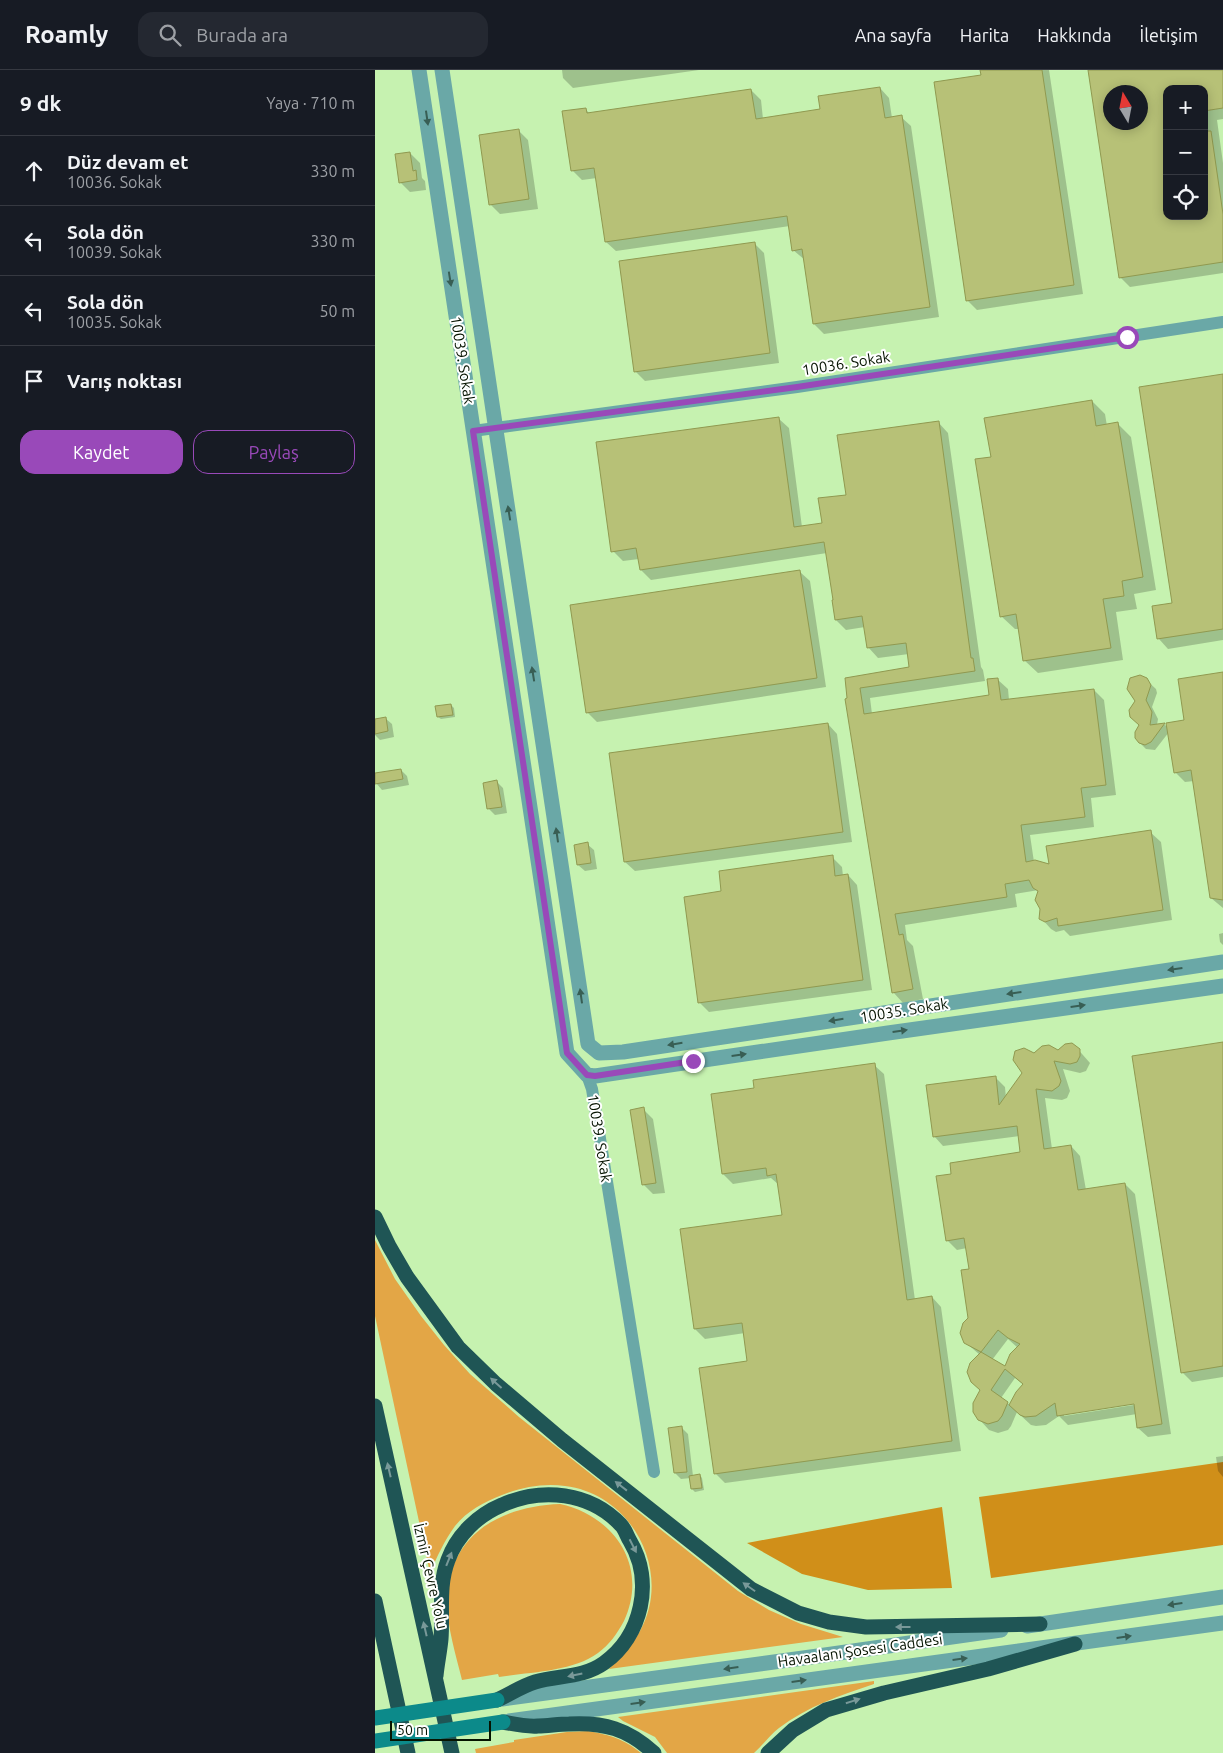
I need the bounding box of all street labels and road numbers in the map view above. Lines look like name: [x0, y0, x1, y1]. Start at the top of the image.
street label: 10039. Sokak: [448, 315, 478, 406]
street label: 10036. Sokak: [801, 348, 892, 378]
street label: 10035. Sokak: [859, 995, 950, 1025]
street label: 10039. Sokak: [585, 1093, 615, 1184]
street label: İzmir Çevre Yolu: [411, 1522, 451, 1630]
street label: Havaalanı Şosesi Caddesi: [777, 1630, 943, 1670]

